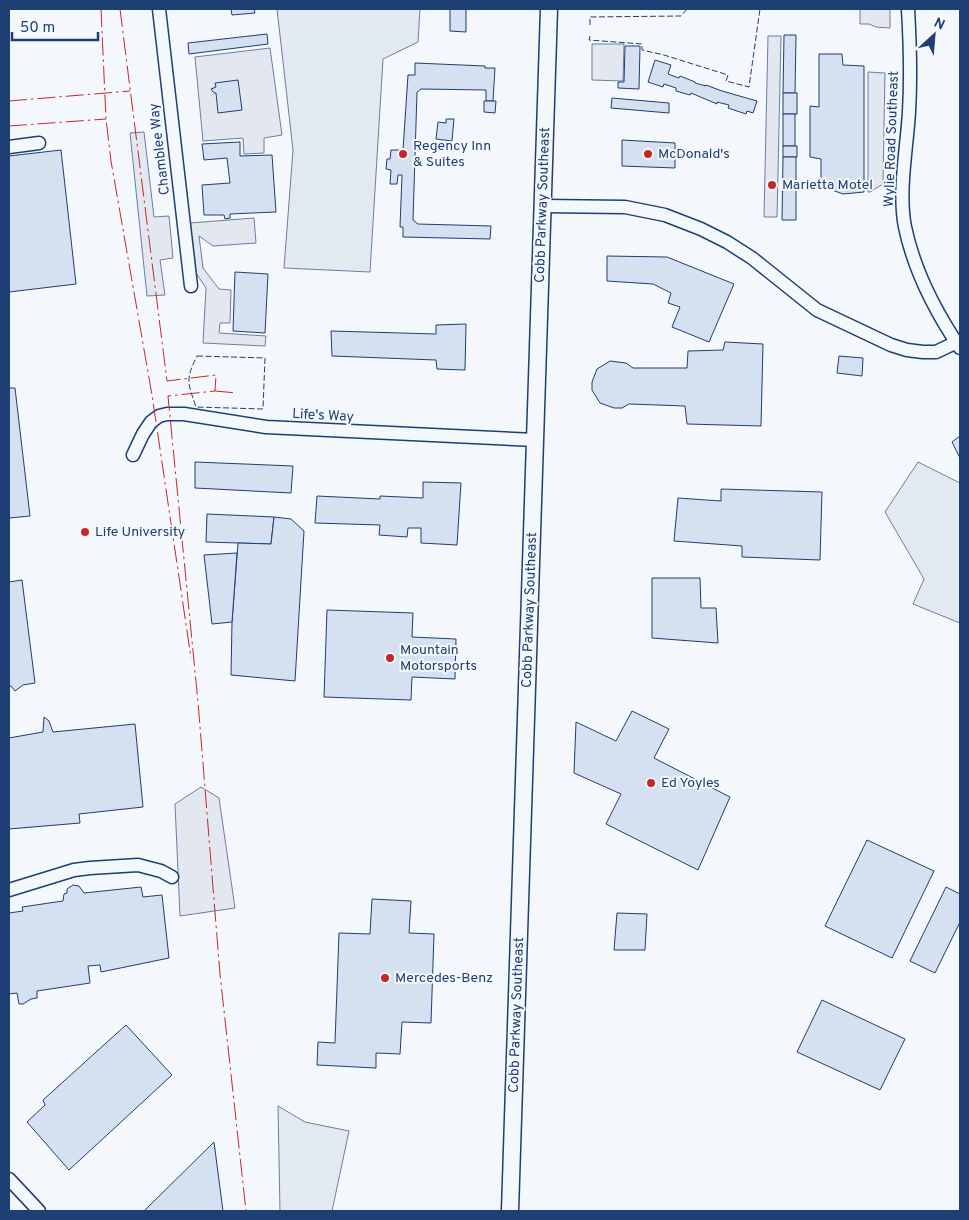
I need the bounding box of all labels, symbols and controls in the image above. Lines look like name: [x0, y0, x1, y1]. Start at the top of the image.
scale bar: [12, 10, 99, 42]
north arrow: [909, 10, 959, 60]
text: N: [931, 15, 947, 35]
text: 50 m: [20, 19, 55, 38]
street label: Wylie Road Southeast: [881, 71, 903, 207]
street label: Chamblee Way: [146, 102, 174, 196]
street label: Cobb Parkway Southeast: [532, 127, 554, 283]
place label: Regency Inn & Suites: [413, 138, 491, 171]
place label: McDonald's: [658, 146, 730, 163]
marker: Regency Inn & Suites: [397, 148, 409, 160]
marker: McDonald's: [642, 148, 654, 160]
place label: Marietta Motel: [782, 177, 873, 194]
marker: Marietta Motel: [766, 179, 778, 191]
street label: Life's Way: [292, 406, 354, 426]
place label: Life University: [95, 524, 185, 541]
marker: Life University: [79, 526, 91, 538]
street label: Cobb Parkway Southeast: [519, 532, 541, 688]
place label: Mountain Motorsports: [400, 642, 477, 675]
marker: Mountain Motorsports: [384, 652, 396, 664]
place label: Ed Yoyles: [661, 775, 720, 792]
marker: Ed Yoyles: [645, 777, 657, 789]
street label: Cobb Parkway Southeast: [506, 937, 528, 1093]
place label: Mercedes-Benz: [395, 970, 493, 987]
marker: Mercedes-Benz: [379, 972, 391, 984]

